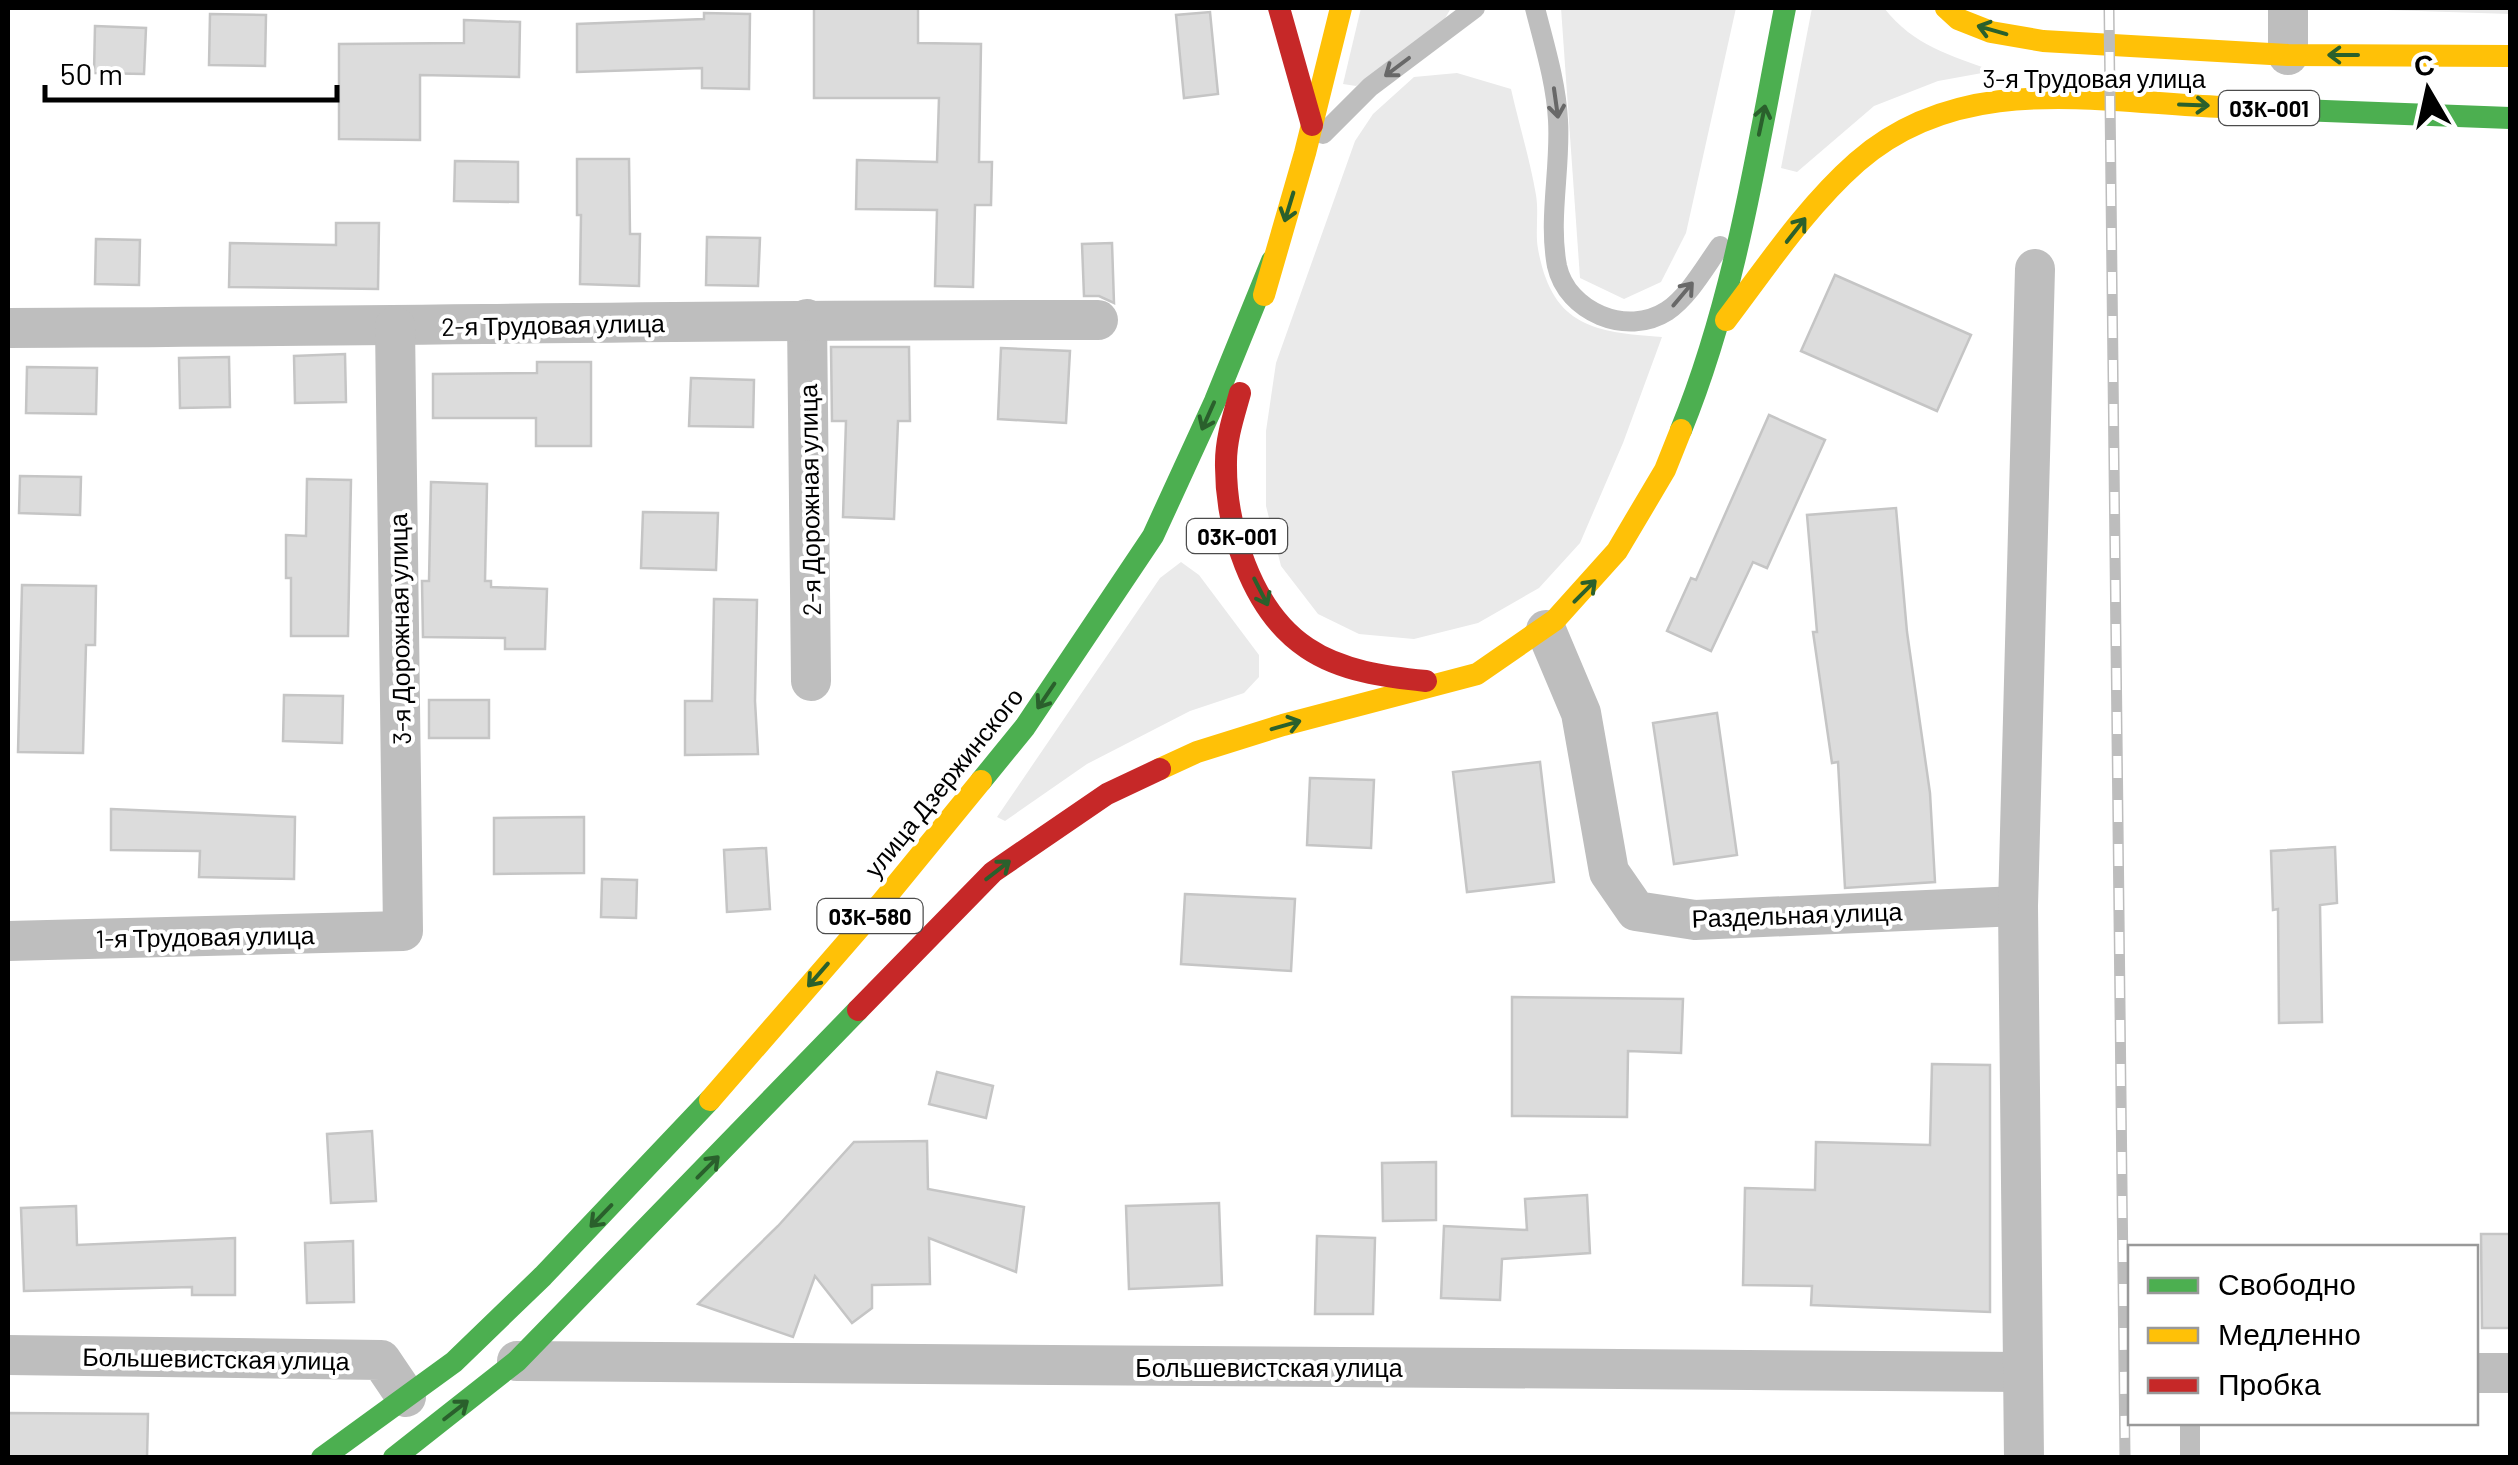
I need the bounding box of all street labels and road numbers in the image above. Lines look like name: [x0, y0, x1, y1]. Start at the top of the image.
street label: 3-я Трудовая улица: [1982, 63, 2206, 93]
road number: 03К-001: [2219, 91, 2319, 125]
street label: 2-я Трудовая улица: [441, 307, 665, 341]
street label: 2-я Дорожная улица: [792, 384, 826, 616]
street label: 3-я Дорожная улица: [382, 513, 416, 745]
road number: 03К-001: [1187, 519, 1287, 553]
street label: улица Дзержинского: [857, 681, 1029, 883]
street label: Раздельная улица: [1691, 895, 1903, 933]
road number: 03К-580: [818, 899, 922, 933]
street label: 1-я Трудовая улица: [95, 919, 315, 953]
street label: Большевистская улица: [82, 1341, 350, 1375]
street label: Большевистская улица: [1135, 1352, 1403, 1382]

